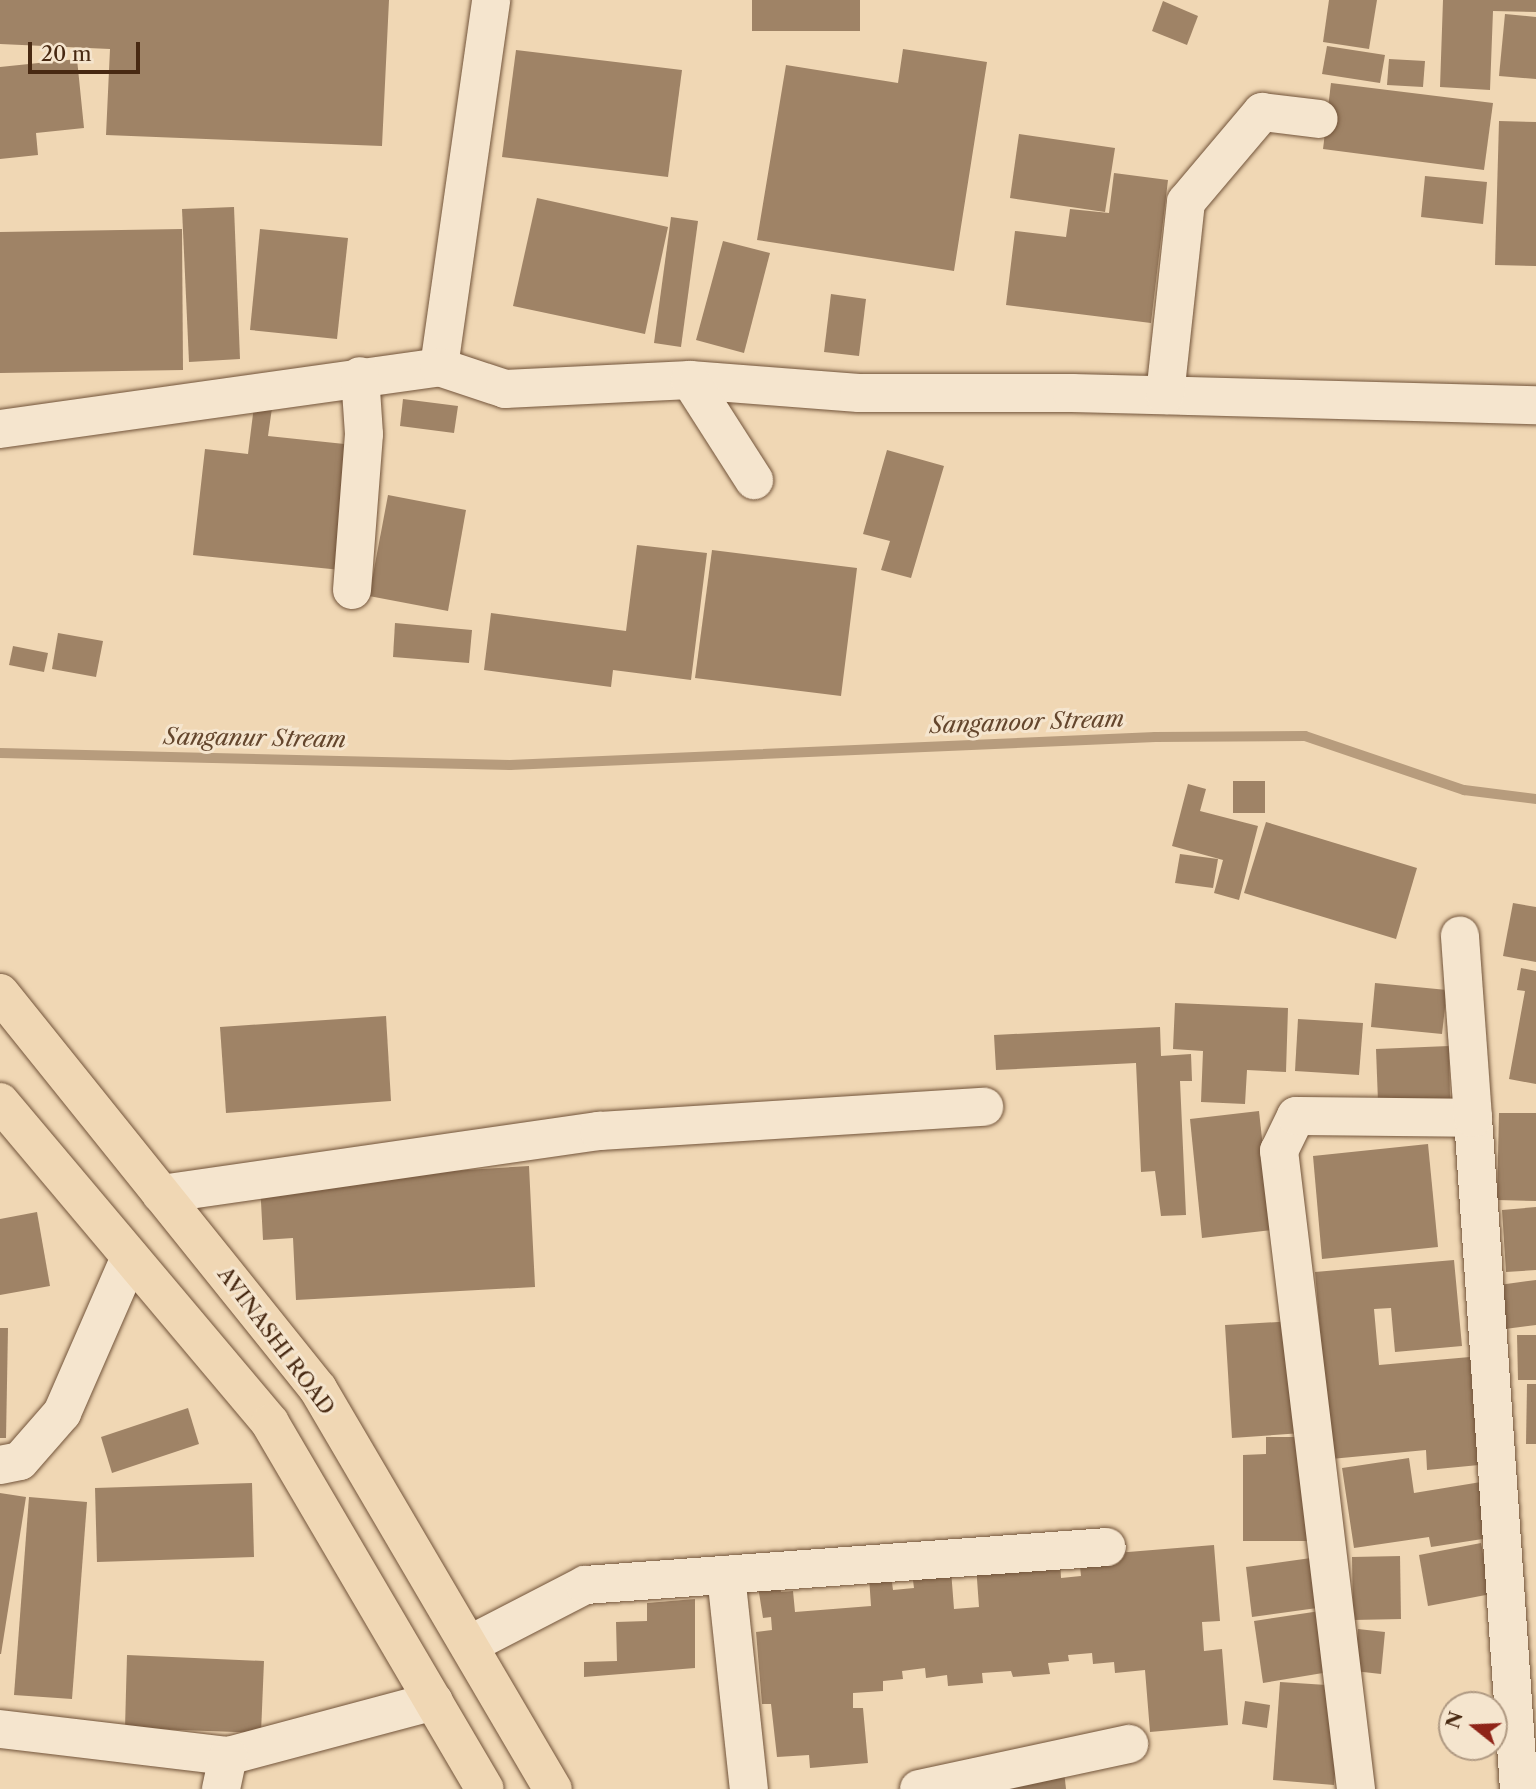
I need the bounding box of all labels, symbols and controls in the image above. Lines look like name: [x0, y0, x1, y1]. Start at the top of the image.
scale bar: [32, 28, 144, 72]
text: 20 m: [41, 41, 92, 66]
water label: Sanganoor Stream: [929, 705, 1125, 739]
water label: Sanganur Stream: [163, 723, 347, 753]
street label: AVINASHI ROAD: [212, 1262, 340, 1420]
north arrow: [1438, 1691, 1508, 1761]
text: N: [1441, 1709, 1468, 1731]

